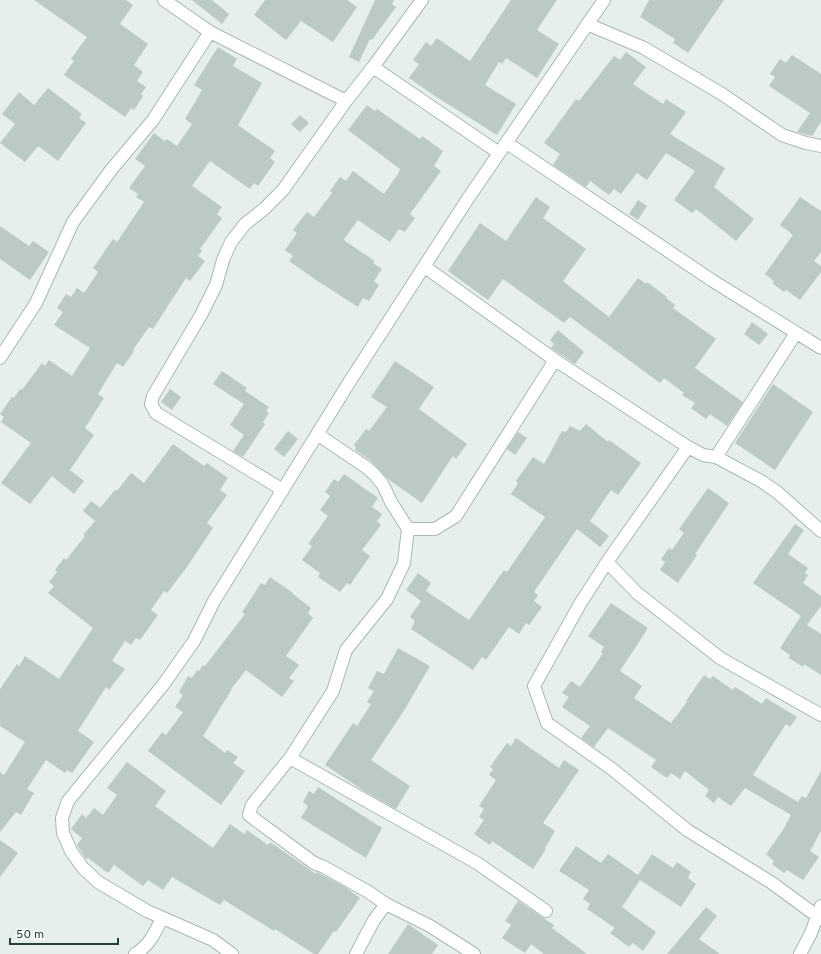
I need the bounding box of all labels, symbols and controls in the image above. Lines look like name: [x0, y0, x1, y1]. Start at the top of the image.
scale bar: [10, 920, 118, 946]
text: 50 m: [16, 927, 44, 943]

